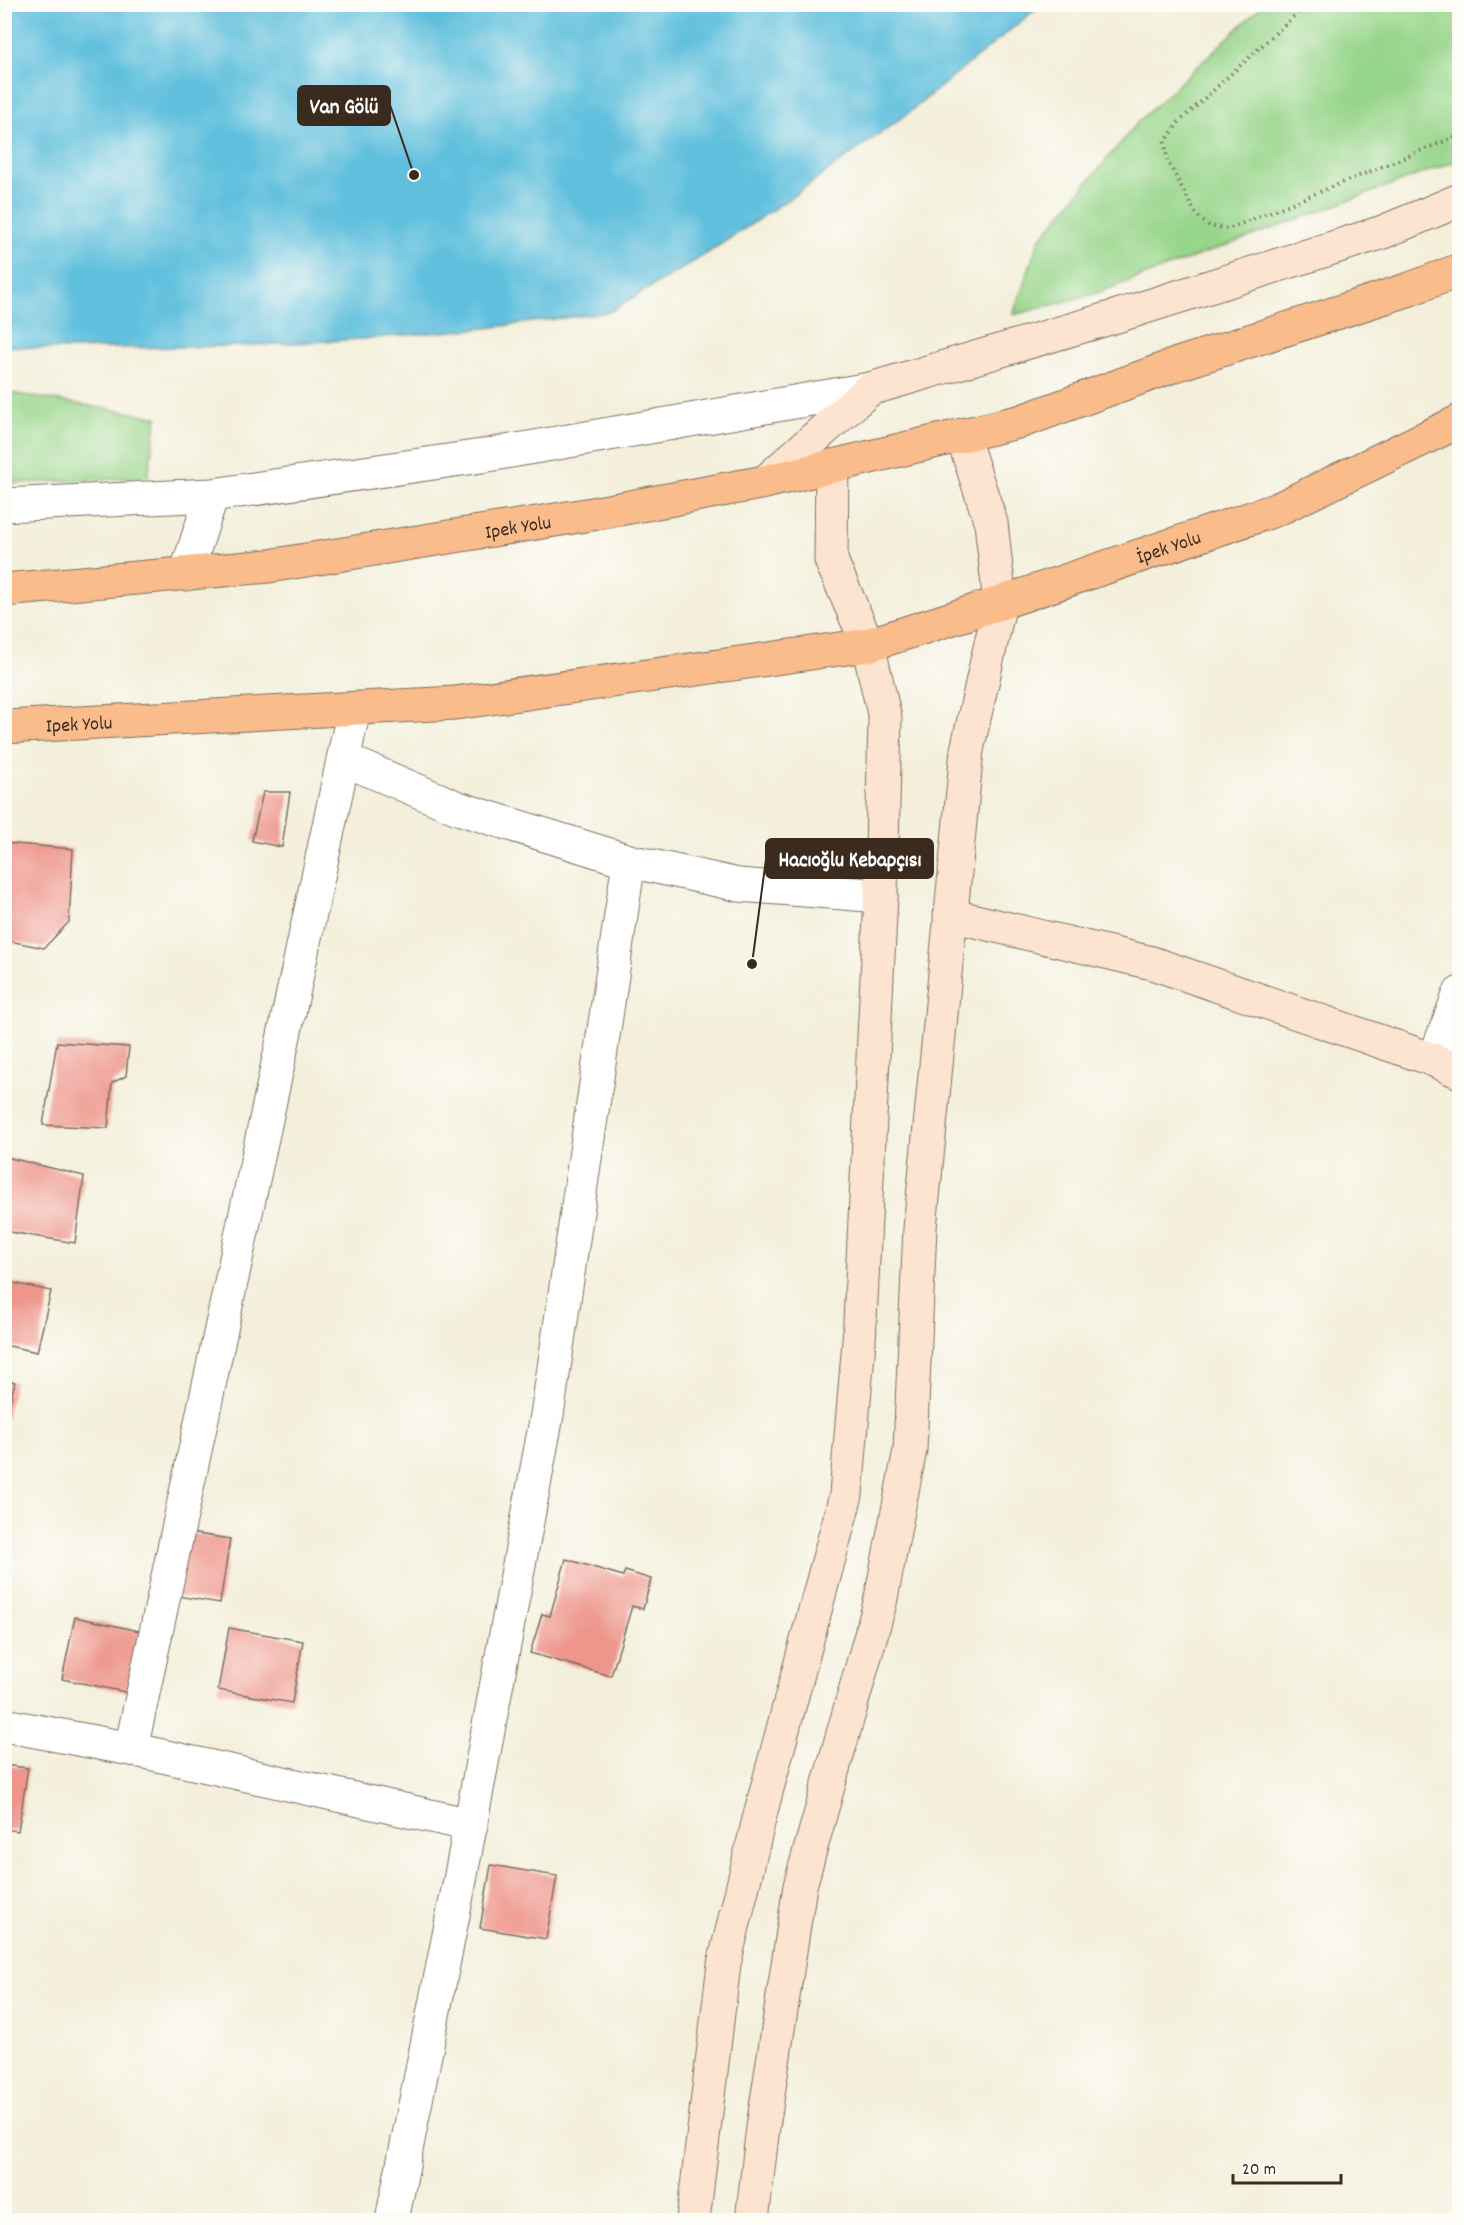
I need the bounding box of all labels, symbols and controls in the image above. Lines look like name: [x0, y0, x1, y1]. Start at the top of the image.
callout: Van Gölü: [298, 86, 390, 125]
text: Van Gölü: [310, 94, 378, 124]
street label: Ipek Yolu: [483, 510, 553, 548]
street label: İpek Yolu: [1134, 525, 1205, 573]
street label: Ipek Yolu: [45, 710, 113, 742]
callout: Hacıoğlu Kebapçısı: [766, 839, 933, 878]
text: Hacıoğlu Kebapçısı: [779, 847, 922, 877]
scale bar: [1233, 2147, 1341, 2185]
text: 20 m: [1242, 2158, 1276, 2183]

